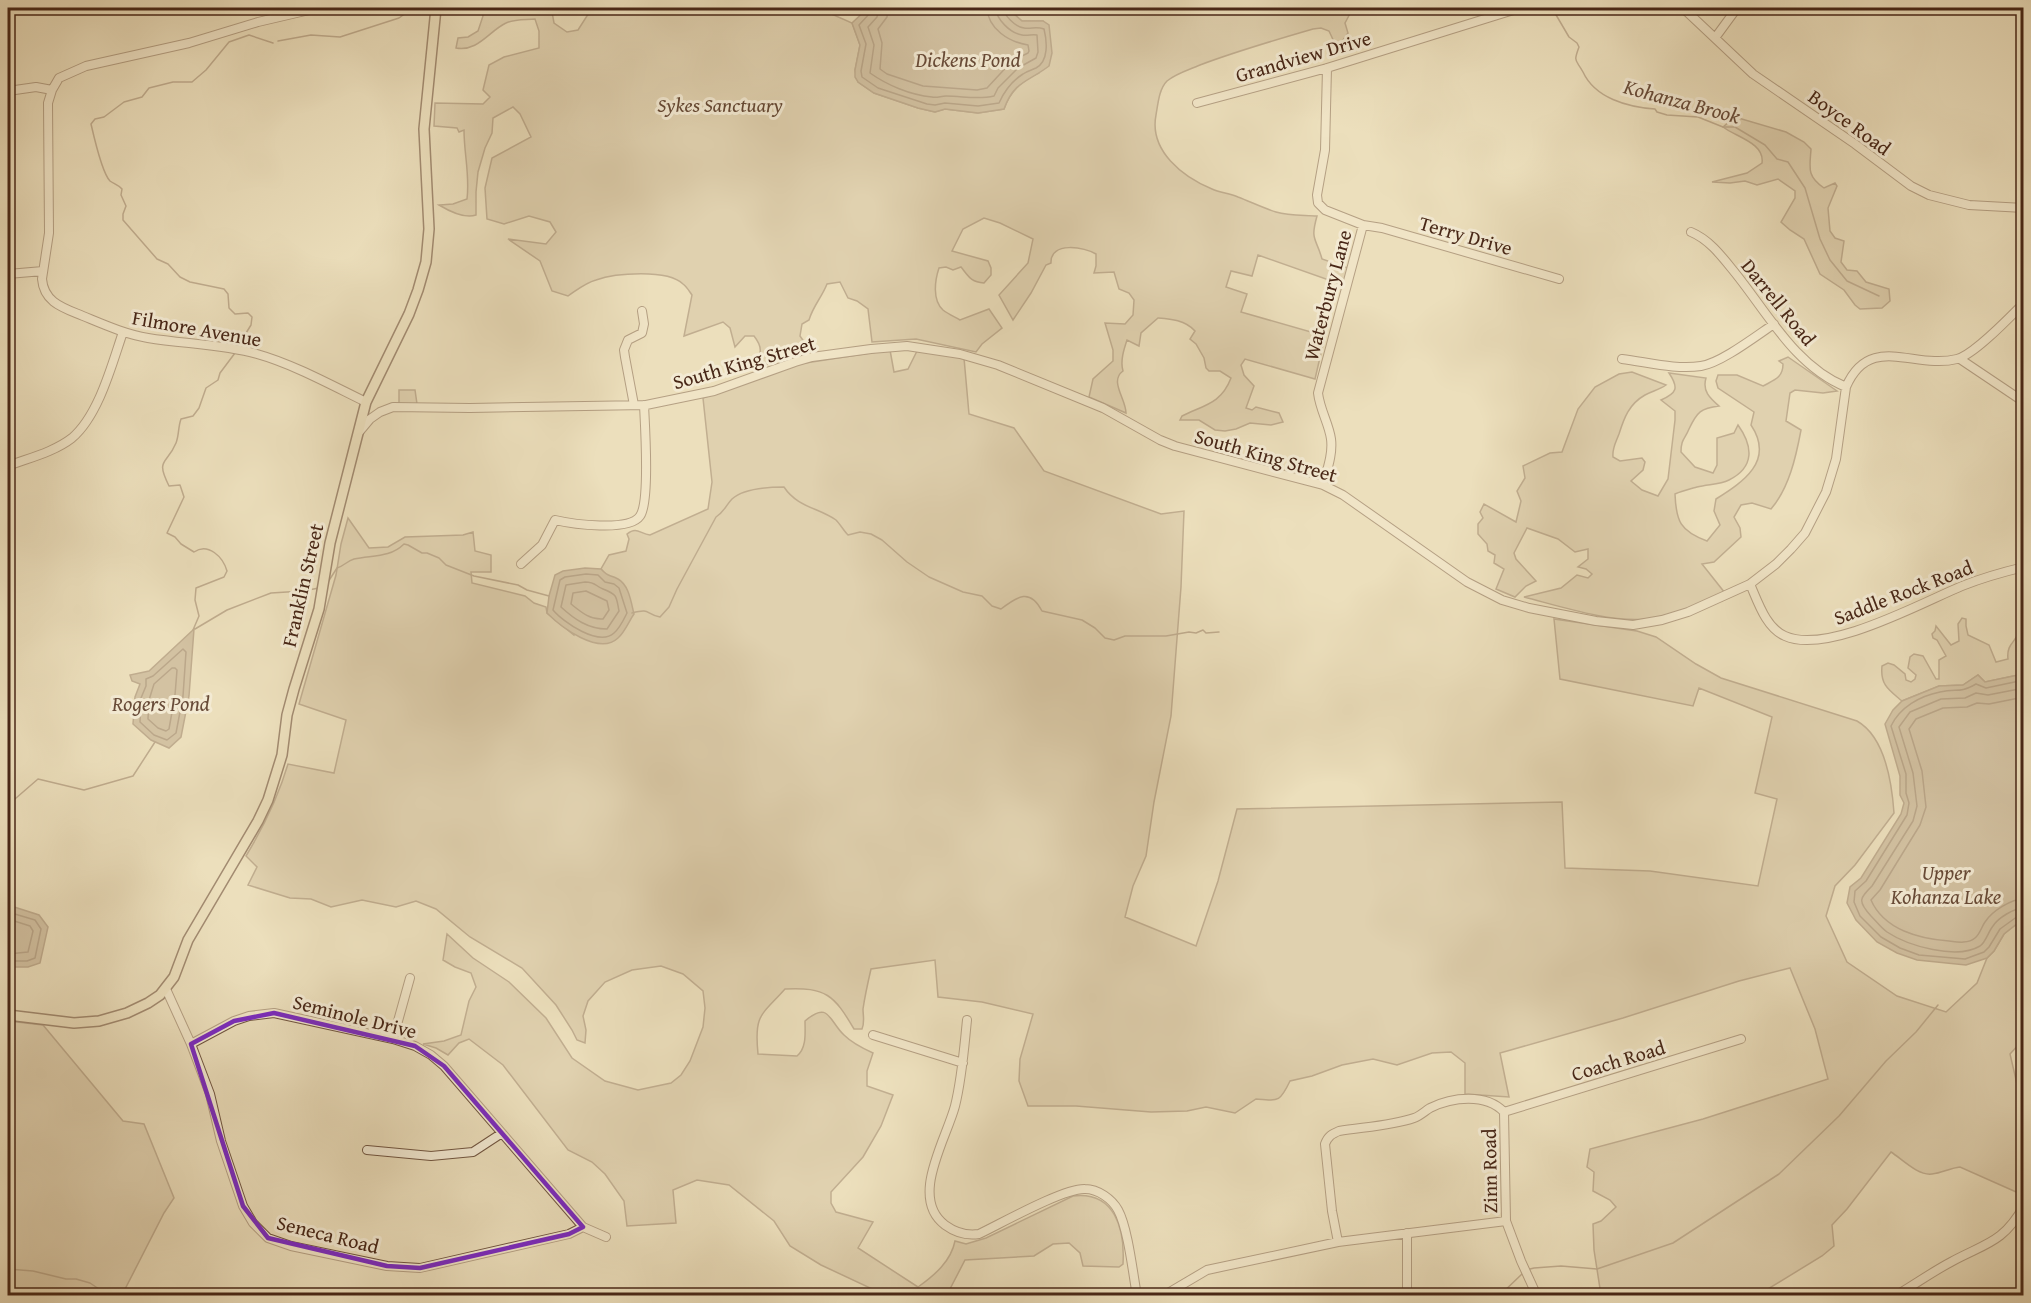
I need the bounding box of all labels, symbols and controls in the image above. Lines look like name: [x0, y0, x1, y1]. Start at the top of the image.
street label: Grandview Drive: [1232, 23, 1374, 89]
water label: Dickens Pond: [914, 44, 1021, 75]
water label: Kohanza Brook: [1619, 70, 1744, 132]
street label: Boyce Road: [1803, 82, 1898, 162]
park label: Sykes Sanctuary: [657, 90, 783, 119]
street label: Terry Drive: [1416, 208, 1516, 262]
street label: Waterbury Lane: [1296, 227, 1358, 363]
street label: Darrell Road: [1735, 252, 1823, 352]
street label: Filmore Avenue: [130, 302, 264, 354]
street label: South King Street: [669, 328, 819, 396]
street label: South King Street: [1191, 421, 1341, 489]
street label: Franklin Street: [274, 520, 330, 650]
street label: Saddle Rock Road: [1829, 552, 1977, 632]
water label: Rogers Pond: [111, 688, 210, 719]
water label: Upper Kohanza Lake: [1890, 857, 2001, 912]
street label: Seminole Drive: [290, 987, 420, 1045]
street label: Coach Road: [1568, 1032, 1669, 1088]
street label: Zinn Road: [1474, 1128, 1504, 1214]
street label: Seneca Road: [274, 1207, 382, 1261]

